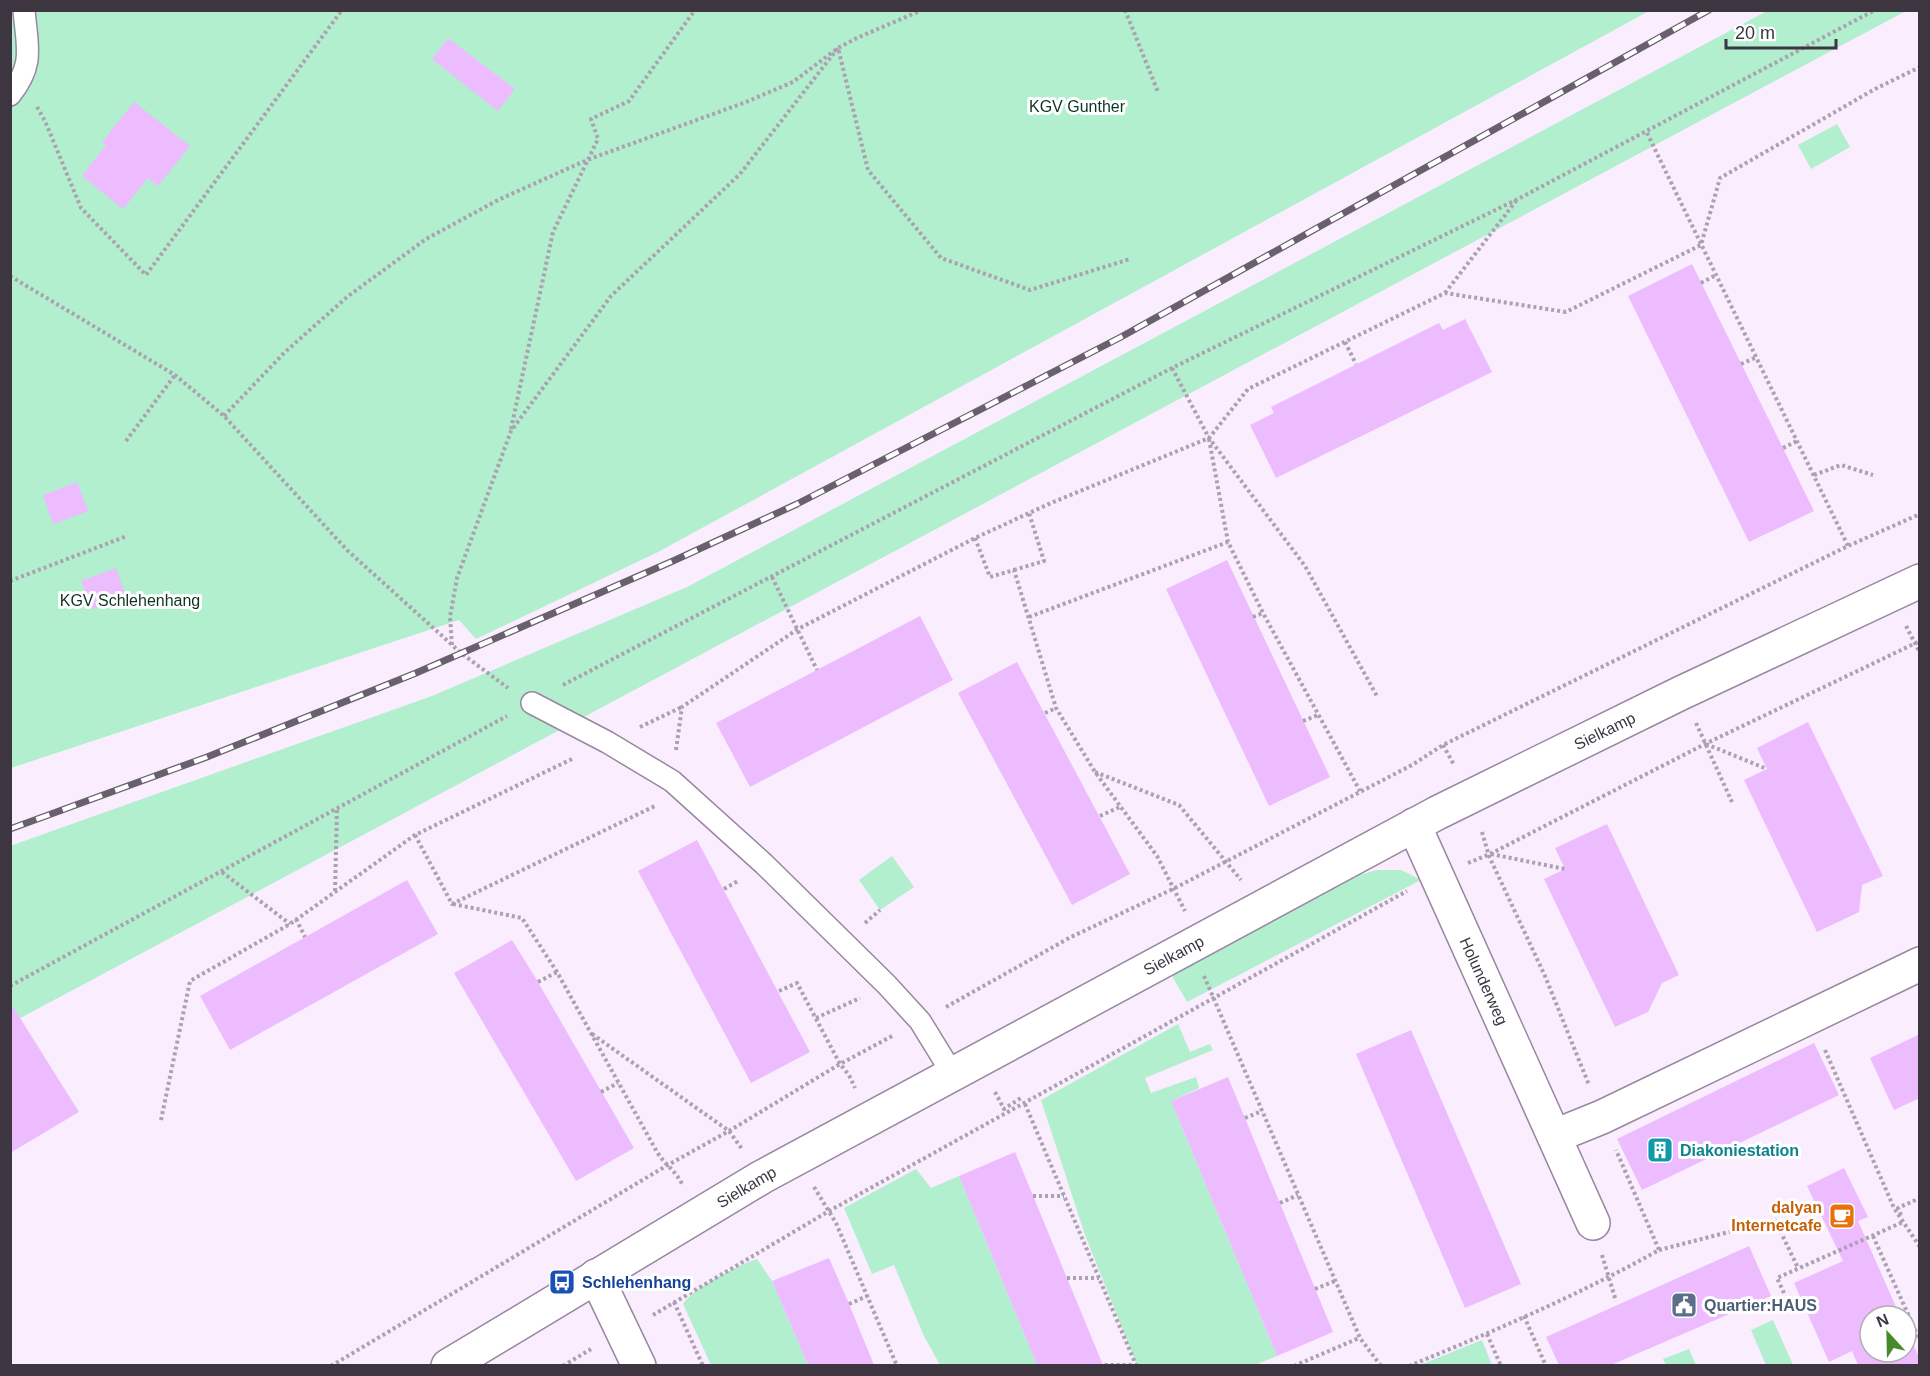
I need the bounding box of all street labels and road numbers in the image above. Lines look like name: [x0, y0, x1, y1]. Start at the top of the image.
street label: Sielkamp: [1571, 709, 1638, 753]
street label: Sielkamp: [1141, 932, 1207, 979]
street label: Holunderweg: [1457, 935, 1511, 1028]
street label: Sielkamp: [714, 1163, 779, 1211]

